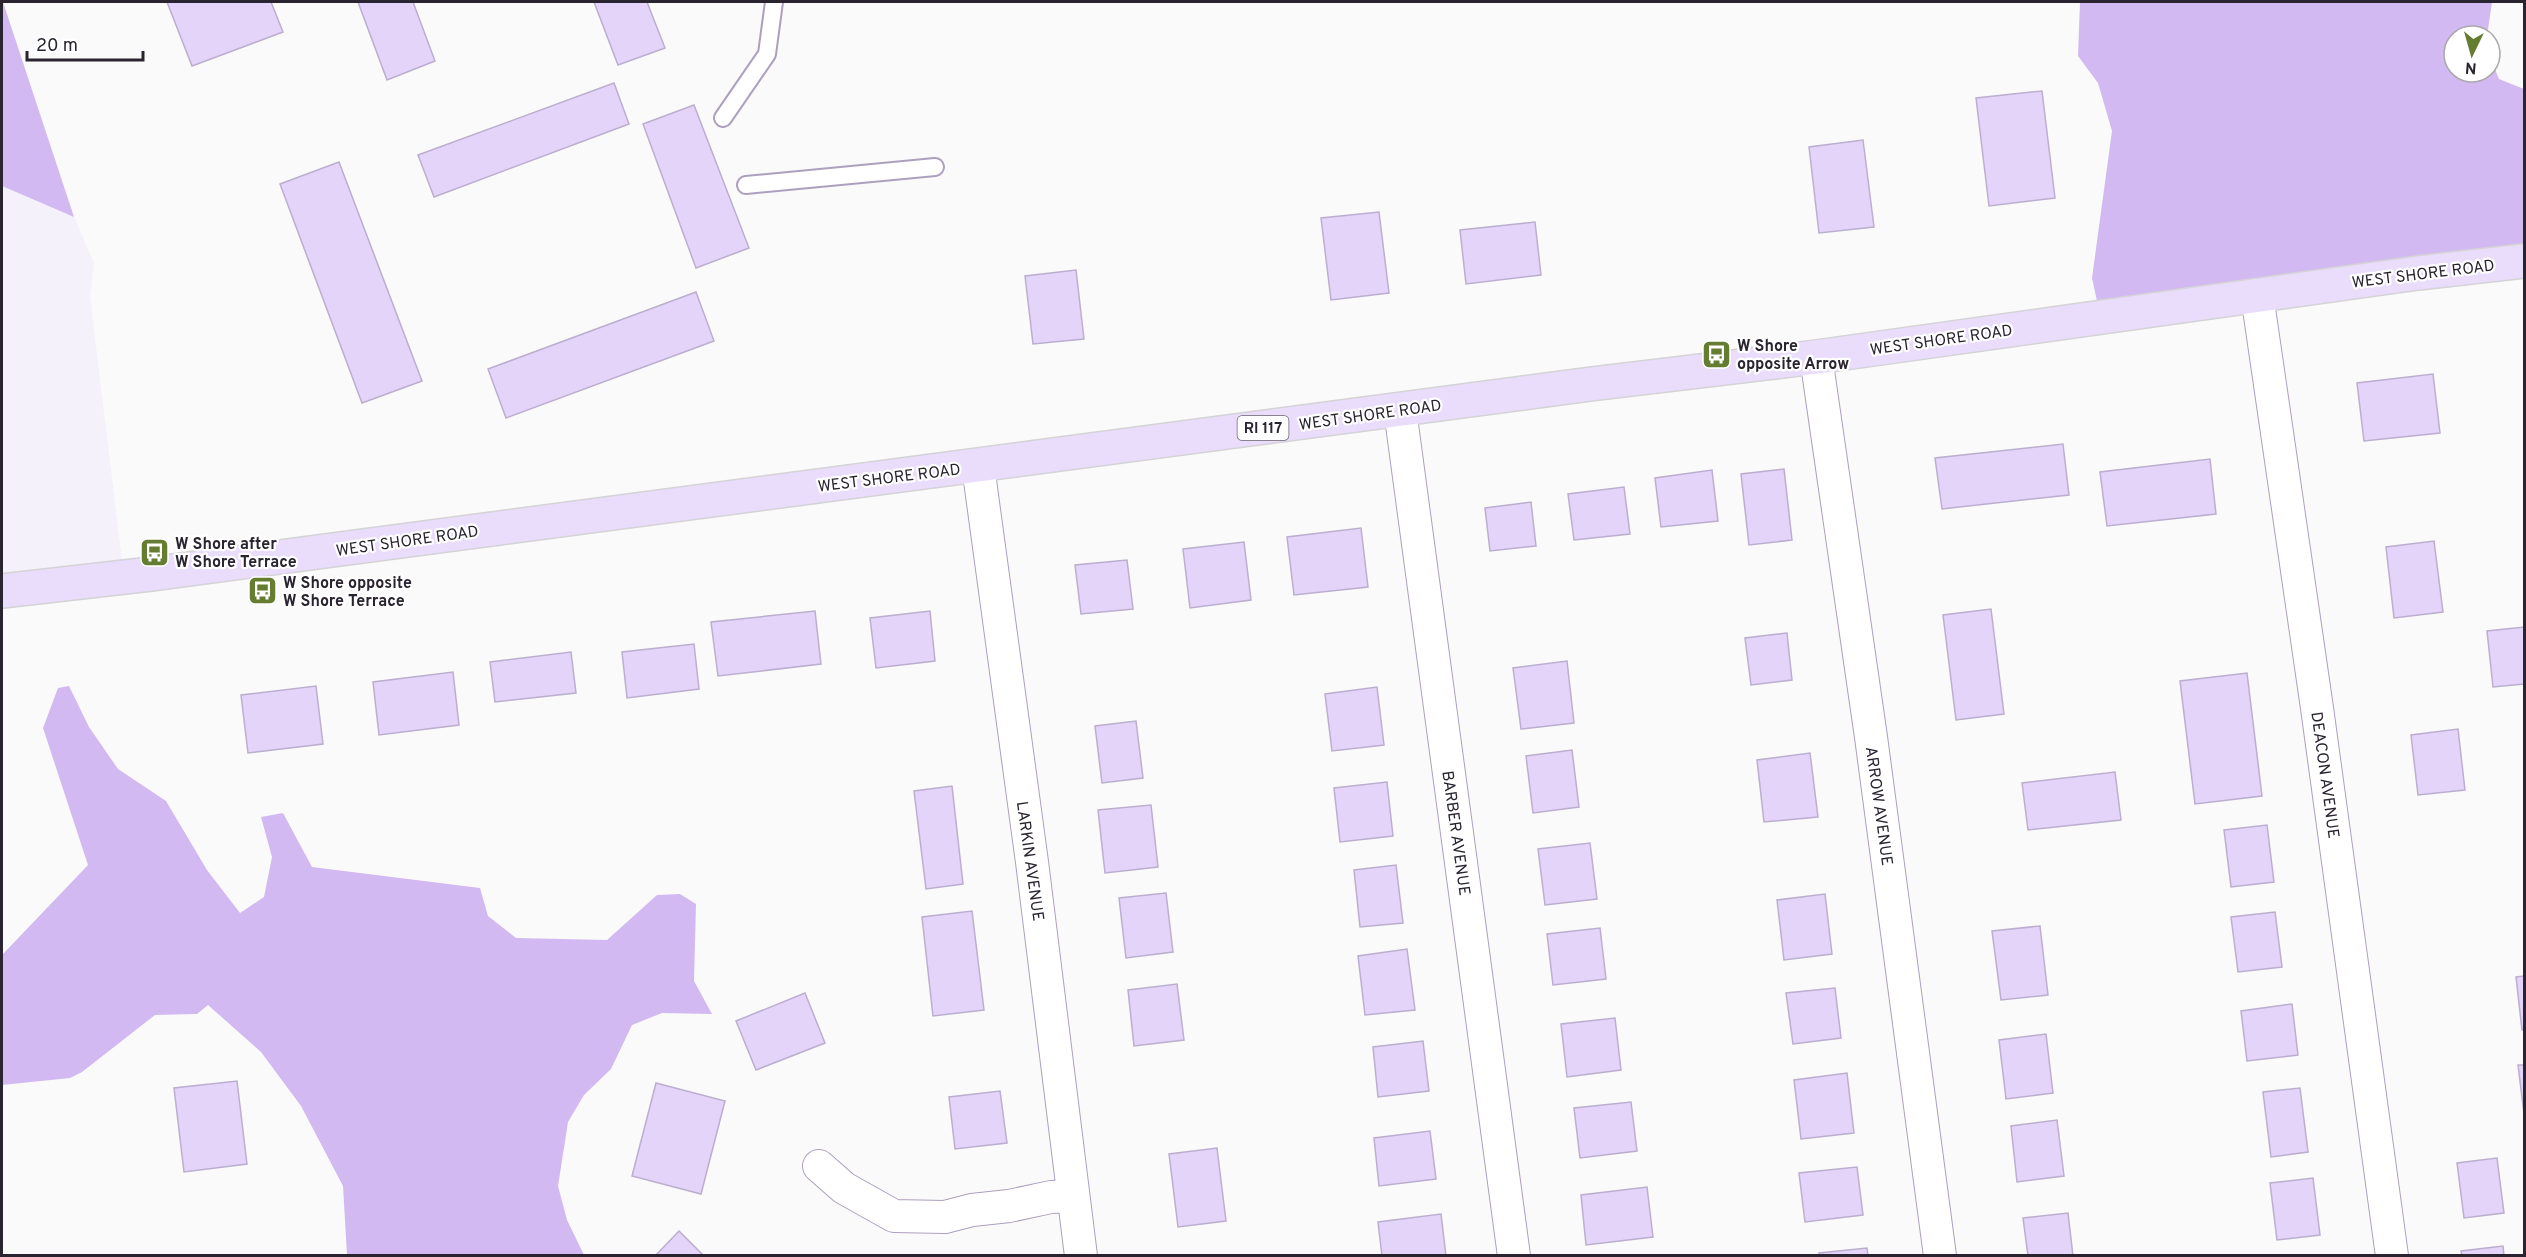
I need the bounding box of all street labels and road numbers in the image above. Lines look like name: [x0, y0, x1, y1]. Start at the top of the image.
street label: WEST SHORE ROAD: [2351, 256, 2496, 294]
street label: WEST SHORE ROAD: [1869, 321, 2014, 361]
street label: WEST SHORE ROAD: [1298, 396, 1443, 436]
road number: RI 117: [1238, 416, 1288, 440]
street label: WEST SHORE ROAD: [817, 460, 962, 498]
street label: WEST SHORE ROAD: [335, 522, 480, 562]
street label: DEACON AVENUE: [2305, 711, 2343, 840]
street label: ARROW AVENUE: [1860, 745, 1896, 867]
street label: BARBER AVENUE: [1436, 770, 1474, 897]
street label: LARKIN AVENUE: [1011, 800, 1047, 922]

